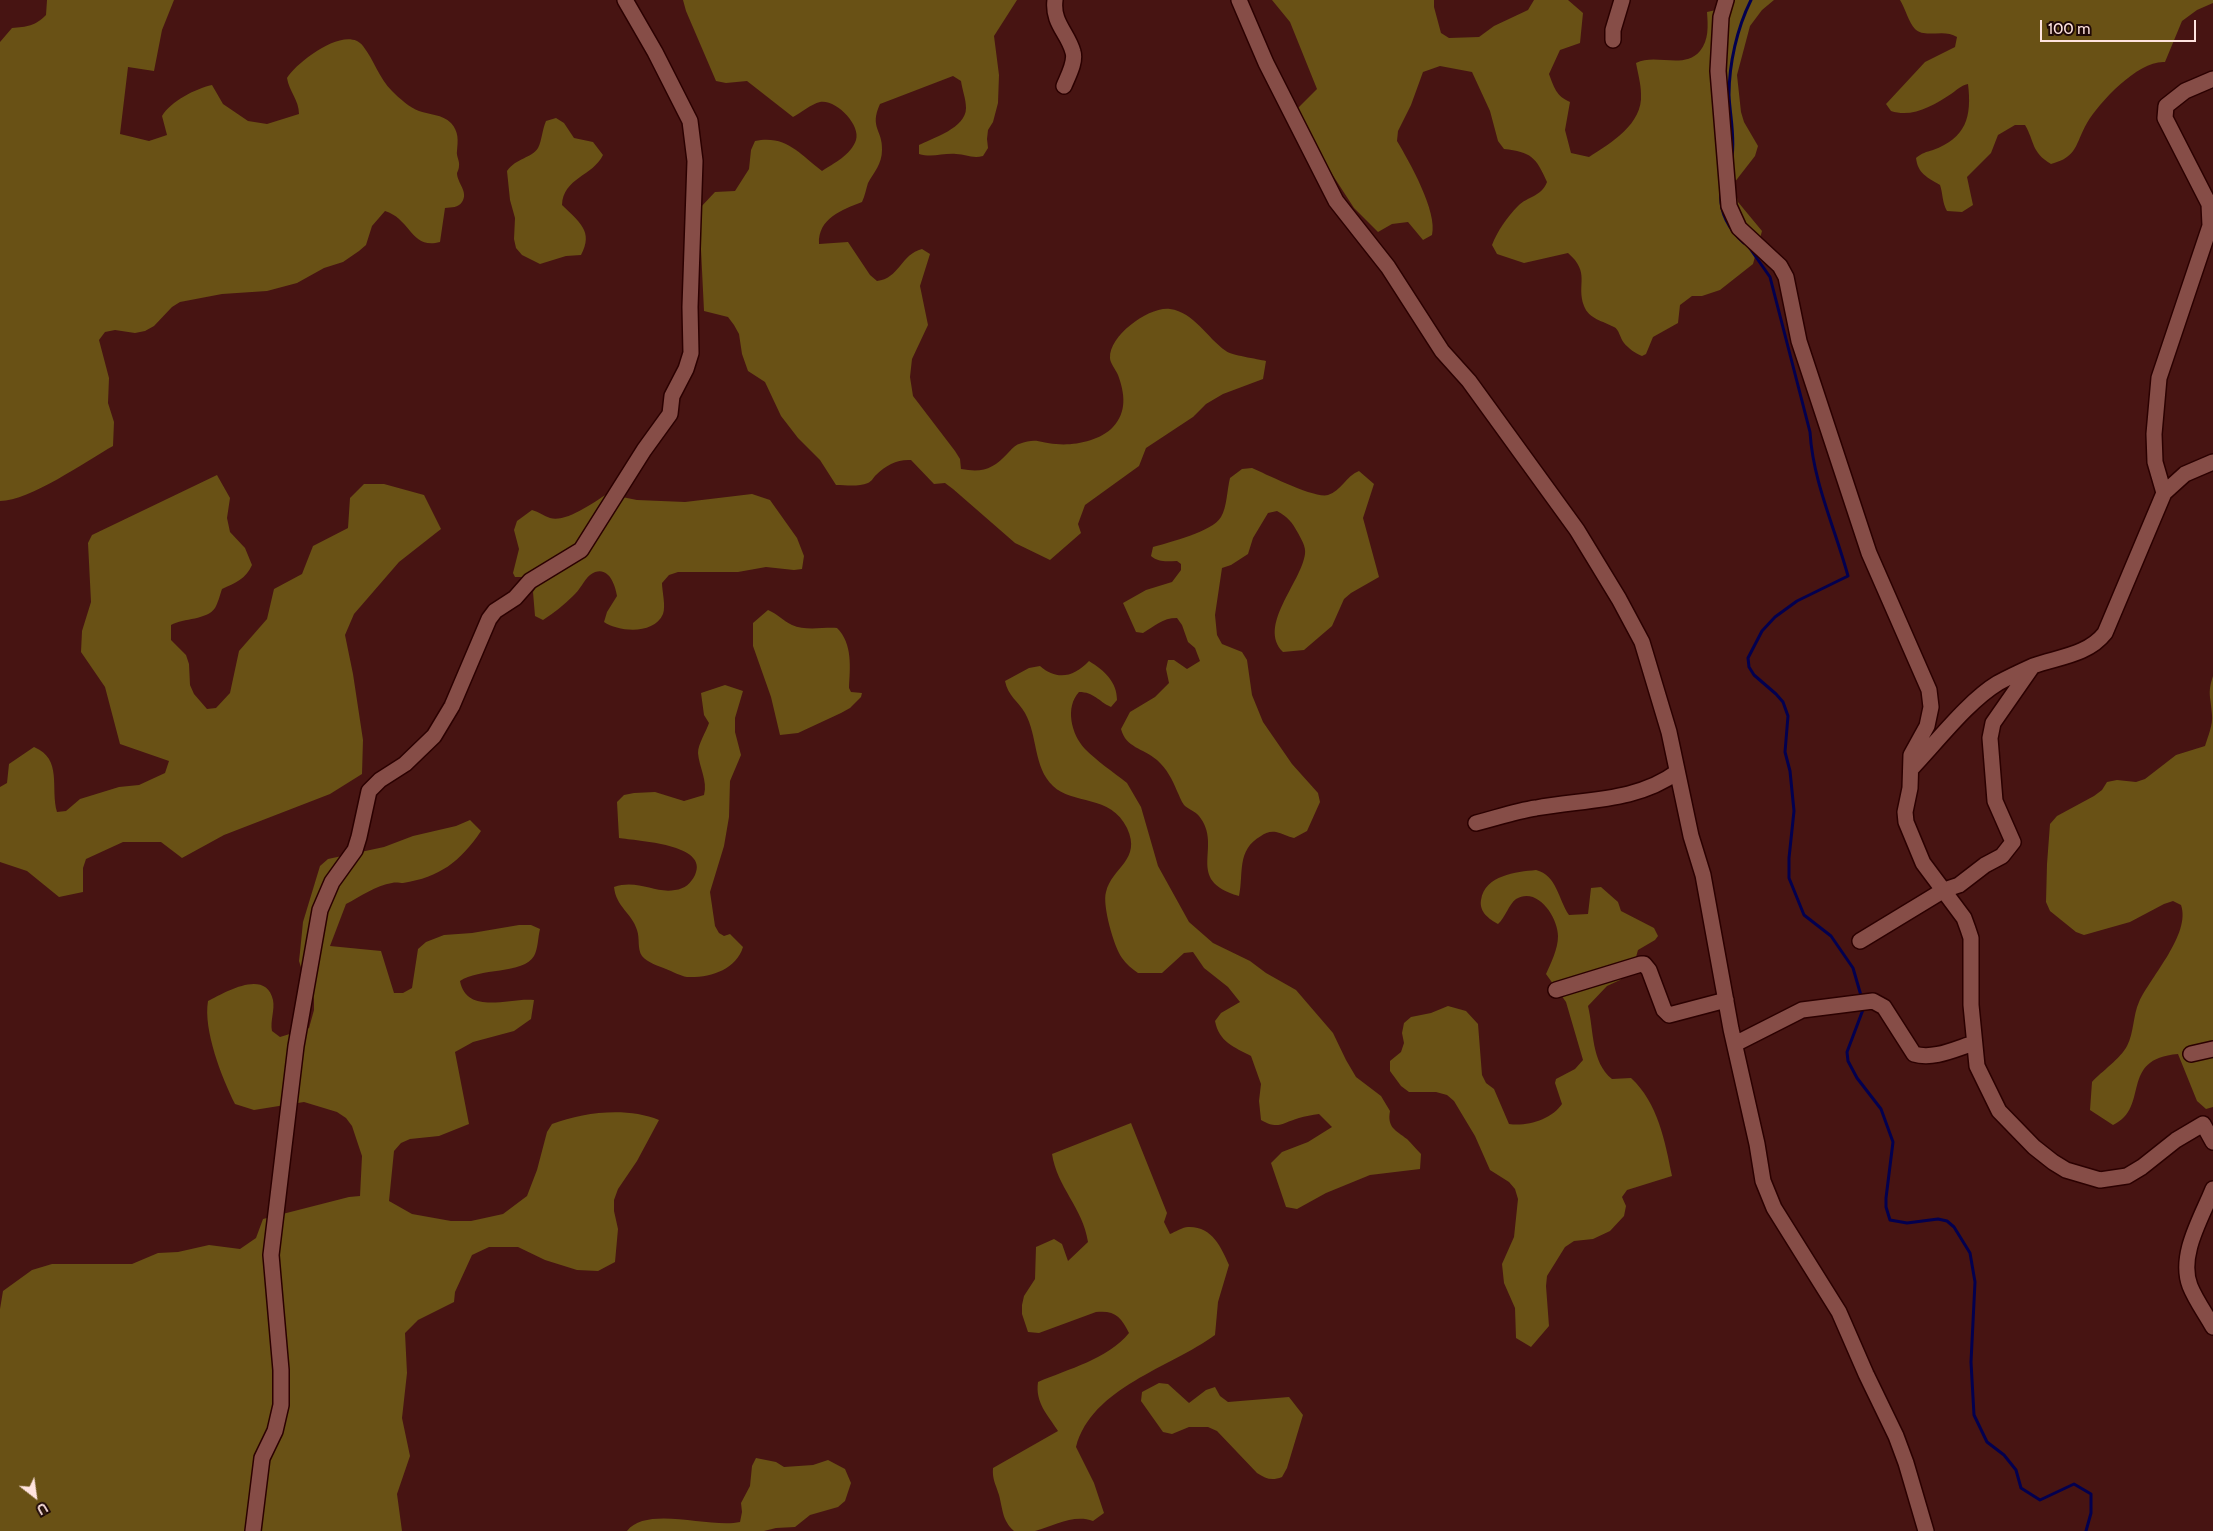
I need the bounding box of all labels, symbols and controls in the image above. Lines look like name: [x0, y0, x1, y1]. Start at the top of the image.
scale bar: [2043, 10, 2199, 42]
text: 100 m: [2048, 20, 2090, 38]
north arrow: [10, 1471, 60, 1521]
text: U: [34, 1499, 51, 1519]

